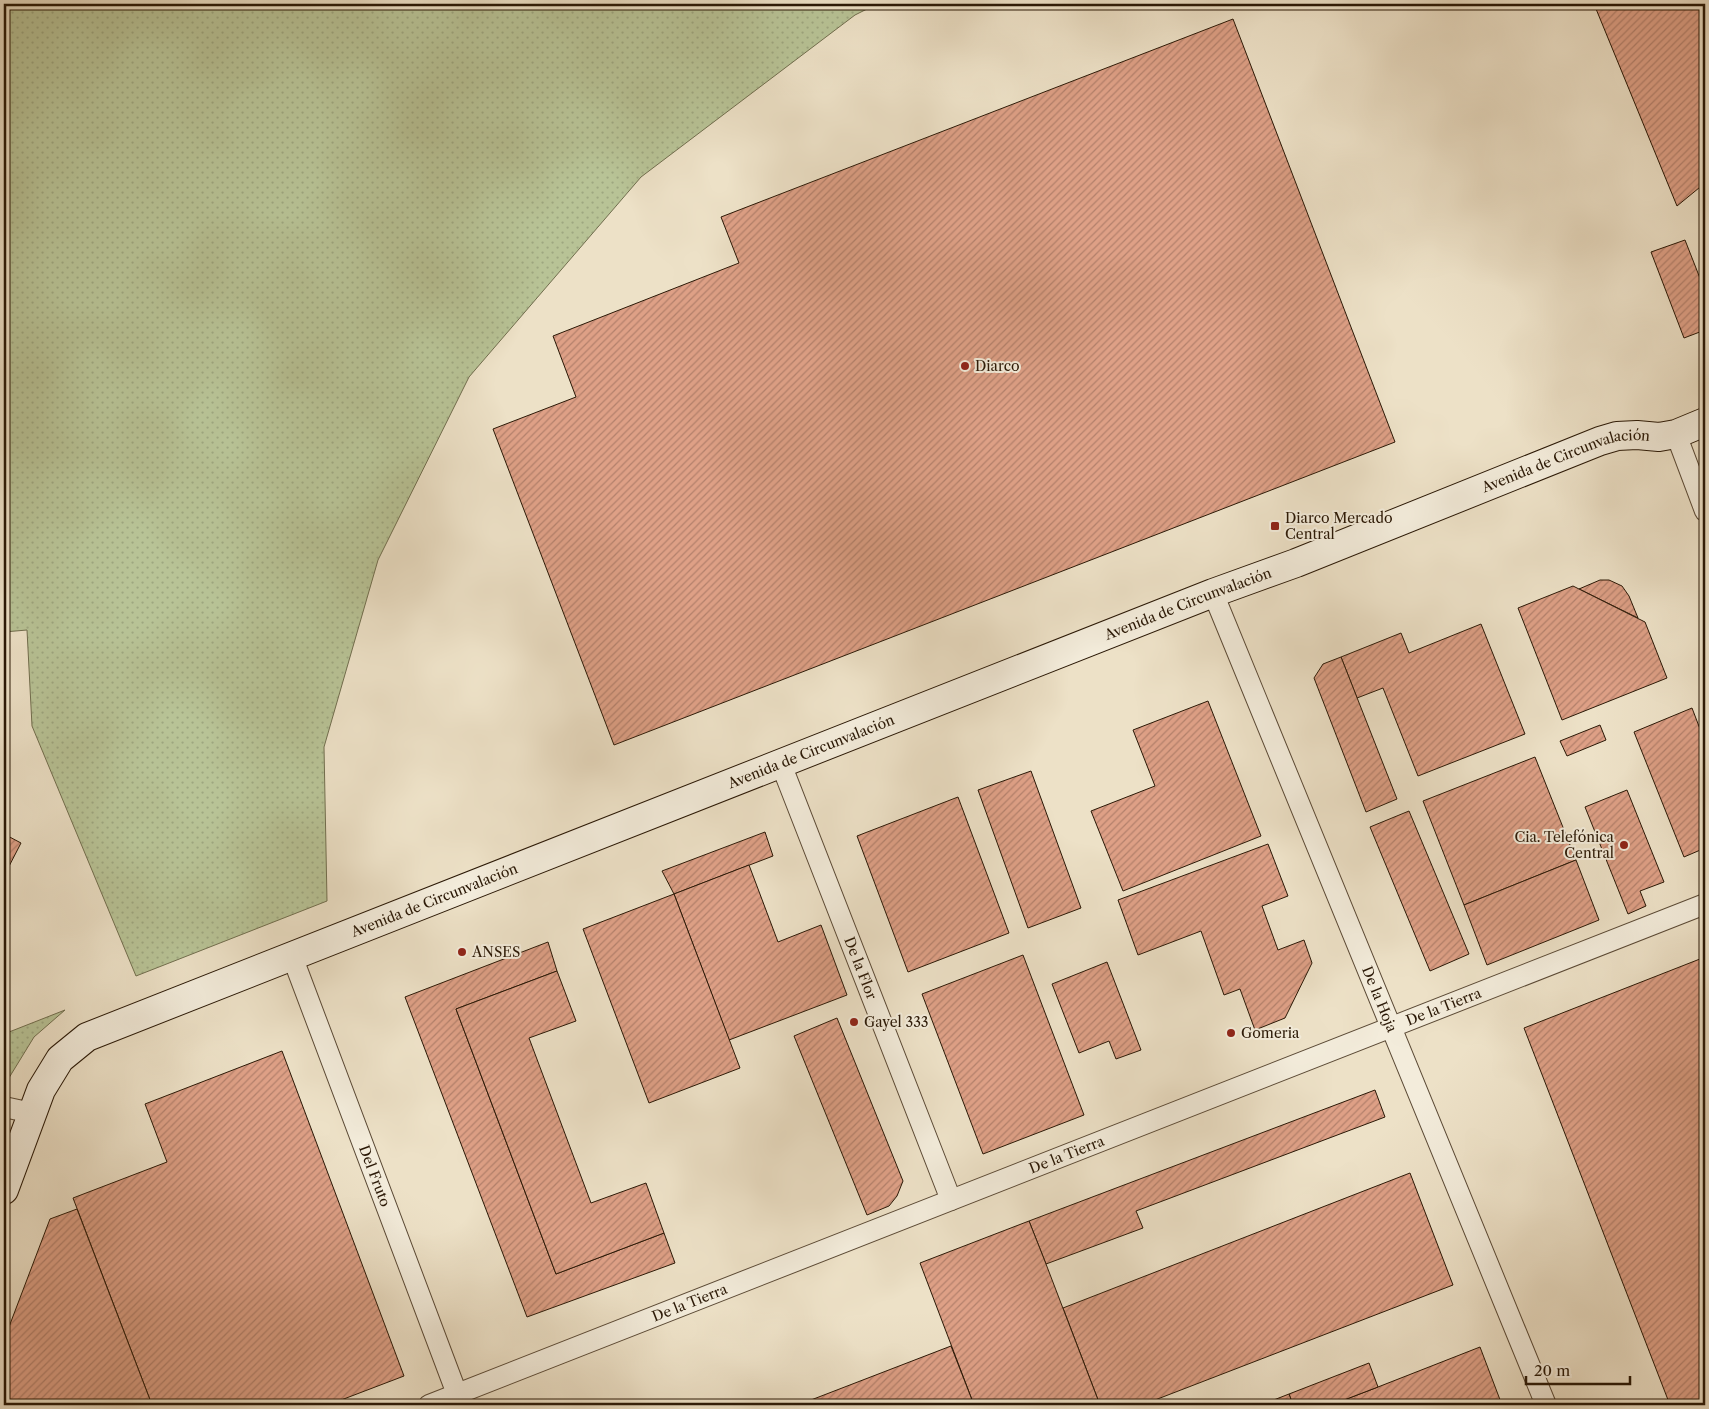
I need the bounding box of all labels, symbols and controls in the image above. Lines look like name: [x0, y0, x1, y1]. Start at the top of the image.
place label: Diarco: [975, 357, 1020, 375]
marker: Diarco: [959, 360, 971, 372]
street label: Avenida de Circunvalación: [1478, 426, 1651, 497]
place label: Diarco Mercado Central: [1285, 509, 1393, 543]
marker: Diarco Mercado Central: [1269, 520, 1281, 532]
street label: Avenida de Circunvalación: [1101, 564, 1274, 644]
street label: Avenida de Circunvalación: [724, 711, 897, 793]
place label: Cia. Telefónica Central: [1514, 828, 1615, 862]
marker: Cia. Telefónica Central: [1618, 839, 1630, 851]
street label: Avenida de Circunvalación: [347, 859, 520, 941]
street label: De la Flor: [840, 934, 881, 1002]
place label: ANSES: [471, 943, 520, 961]
marker: ANSES: [456, 946, 468, 958]
street label: De la Hoja: [1358, 964, 1401, 1035]
street label: De la Tierra: [1403, 984, 1484, 1029]
place label: Gayel 333: [864, 1013, 929, 1031]
marker: Gayel 333: [848, 1016, 860, 1028]
place label: Gomeria: [1241, 1024, 1300, 1042]
marker: Gomeria: [1225, 1027, 1237, 1039]
street label: De la Tierra: [1026, 1132, 1107, 1178]
street label: Del Fruto: [355, 1143, 395, 1209]
street label: De la Tierra: [649, 1280, 730, 1326]
scale bar: [1526, 1354, 1630, 1386]
text: 20 m: [1534, 1361, 1570, 1380]

